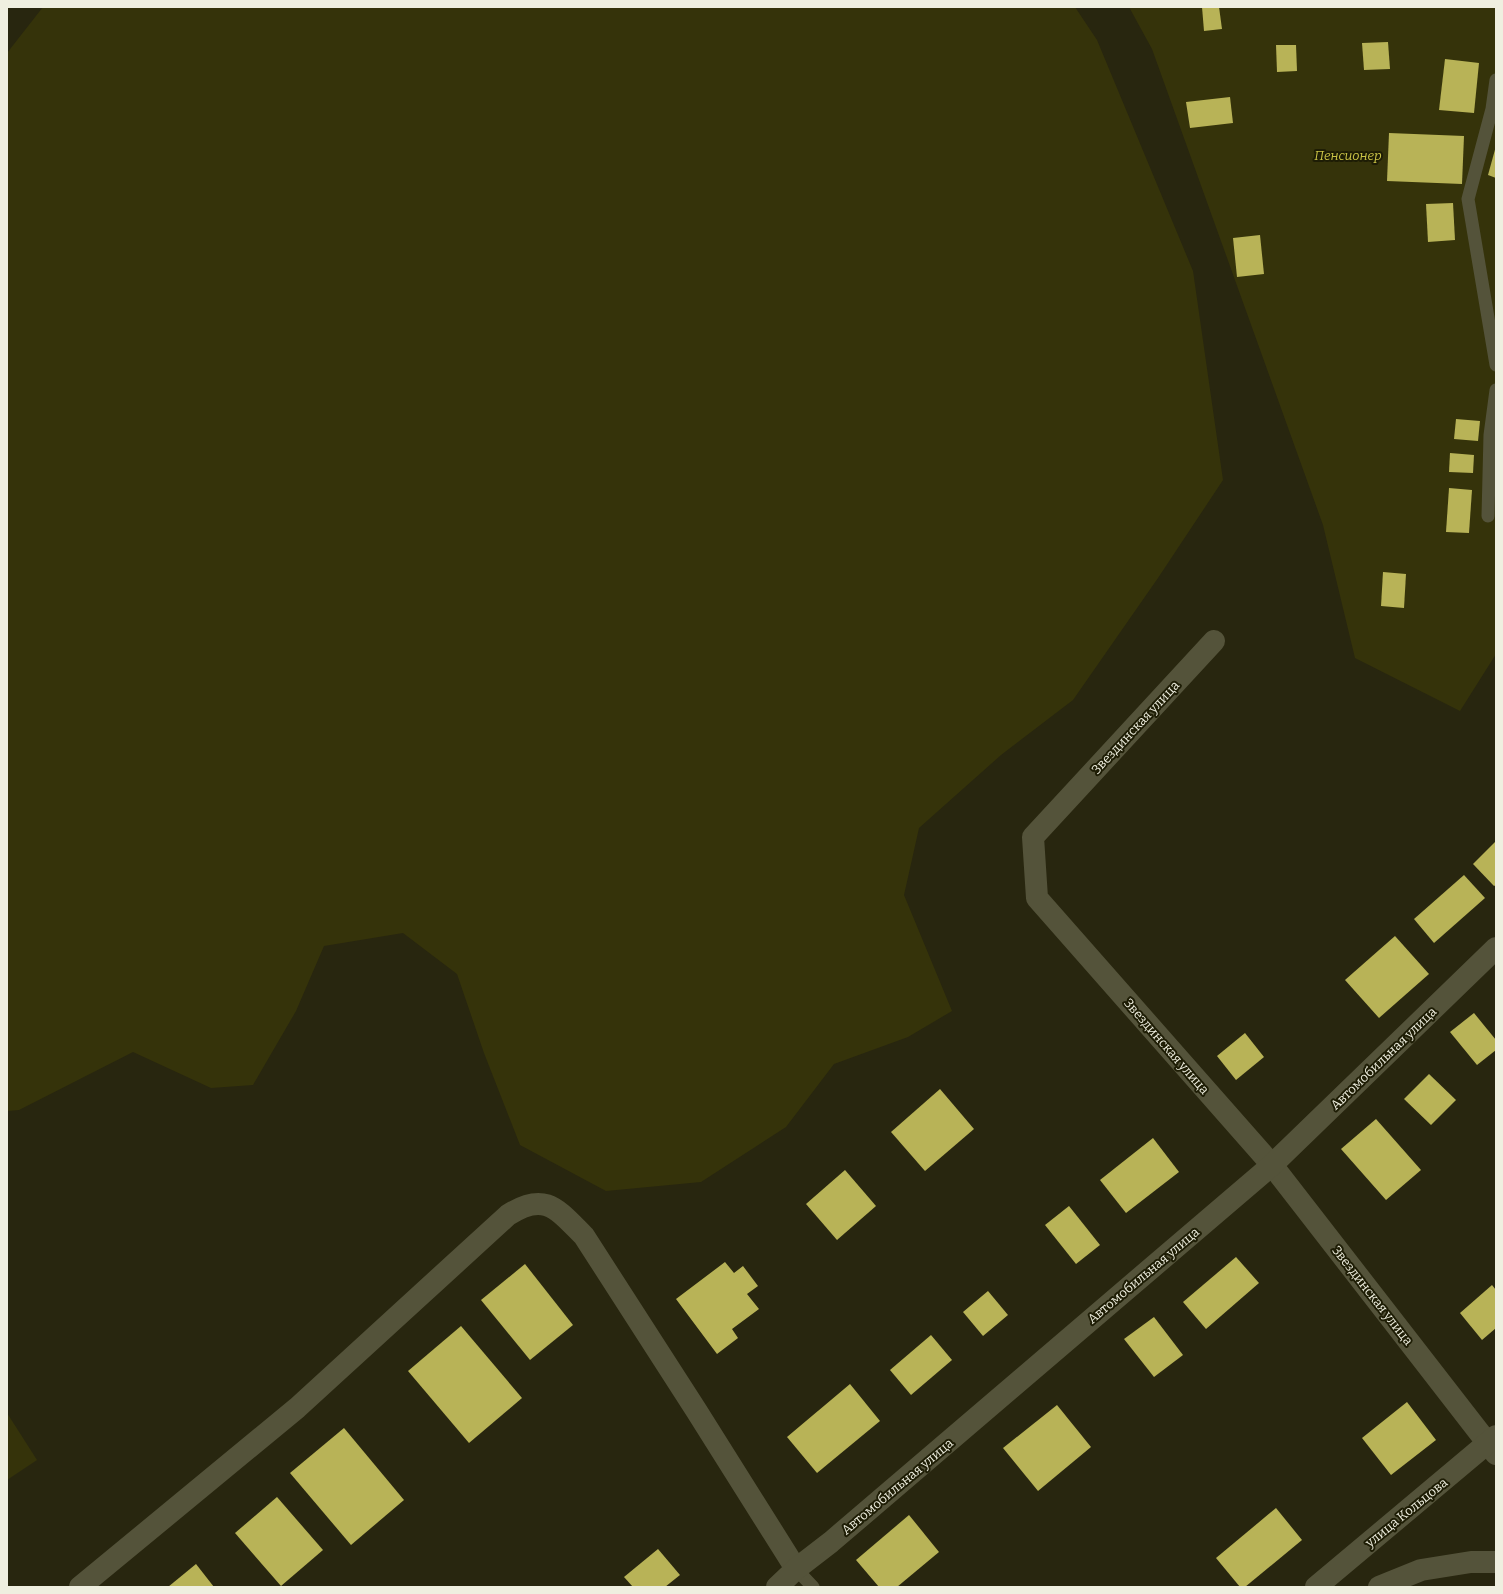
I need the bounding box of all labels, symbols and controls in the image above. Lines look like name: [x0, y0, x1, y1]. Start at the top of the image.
park label: Пенсионер: [1314, 148, 1382, 163]
street label: Звездинская улица: [1088, 678, 1182, 777]
street label: Звездинская улица: [1121, 995, 1212, 1097]
street label: Автомобильная улица: [1327, 1004, 1439, 1113]
street label: Автомобильная улица: [1084, 1224, 1202, 1327]
street label: Звездинская улица: [1329, 1243, 1416, 1348]
street label: Автомобильная улица: [838, 1435, 956, 1538]
street label: улица Кольцова: [1361, 1475, 1450, 1551]

